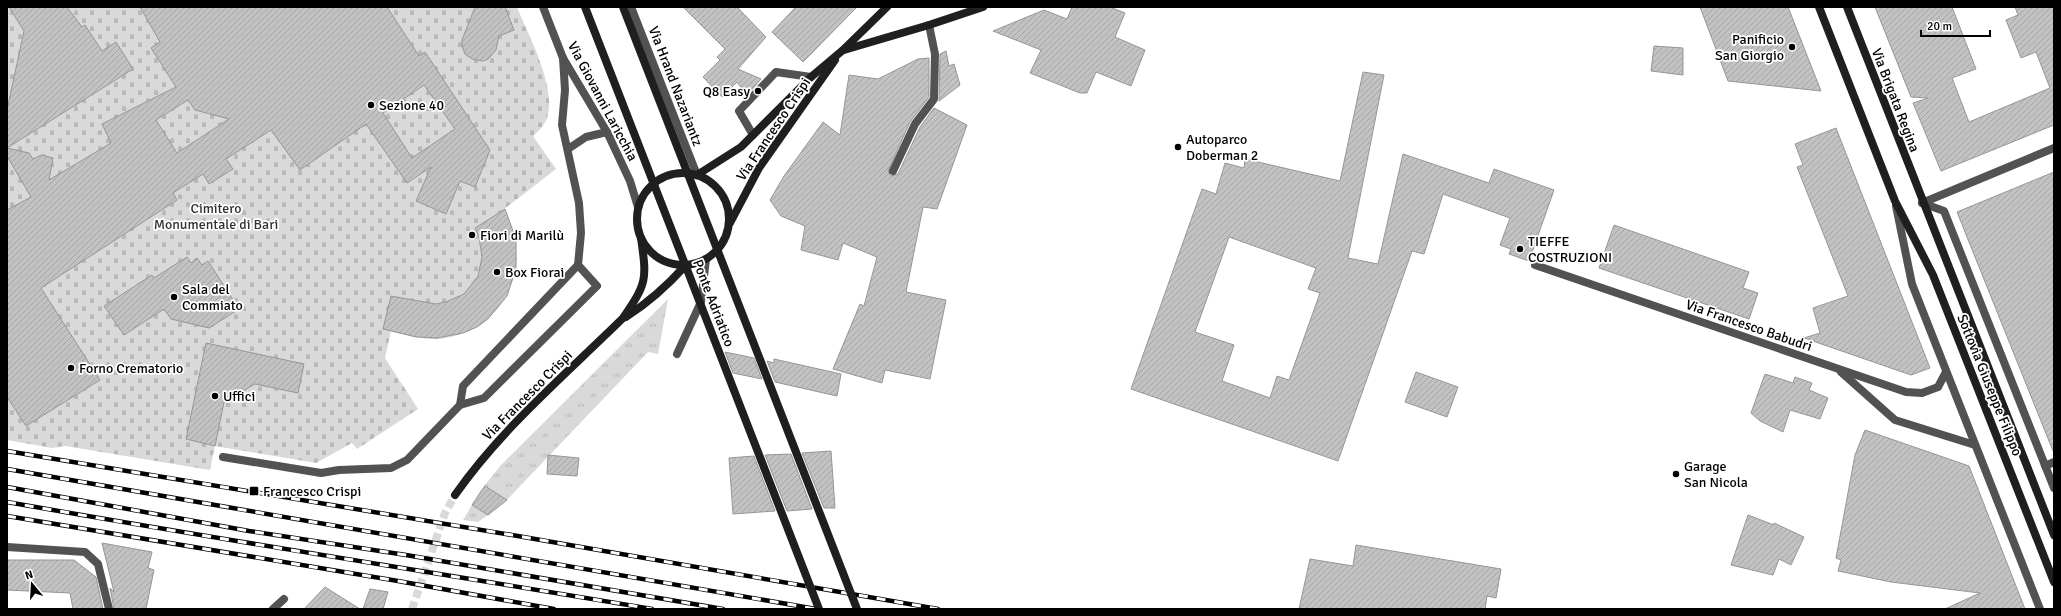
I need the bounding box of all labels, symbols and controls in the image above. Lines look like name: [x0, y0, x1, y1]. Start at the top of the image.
scale bar: [1921, 12, 1990, 38]
text: 20 m: [1927, 19, 1952, 34]
street label: Via Hrand Nazariantz: [645, 24, 706, 149]
place label: Panificio San Giorgio: [1715, 31, 1784, 64]
street label: Via Giovanni Laricchia: [564, 39, 641, 164]
marker: Panificio San Giorgio: [1787, 42, 1797, 52]
street label: Via Brigata Regina: [1868, 46, 1923, 155]
street label: Via Francesco Crispi: [733, 75, 814, 184]
place label: Q8 Easy: [703, 83, 750, 100]
marker: Q8 Easy: [753, 86, 763, 96]
place label: Sezione 40: [379, 97, 444, 114]
marker: Sezione 40: [366, 100, 376, 110]
place label: Autoparco Doberman 2: [1186, 131, 1258, 164]
marker: Autoparco Doberman 2: [1173, 142, 1183, 152]
park label: Cimitero Monumentale di Bari: [154, 200, 278, 233]
place label: Fiori di Marilù: [480, 227, 564, 244]
marker: Fiori di Marilù: [467, 230, 477, 240]
place label: TIEFFE COSTRUZIONI: [1528, 233, 1612, 266]
marker: TIEFFE COSTRUZIONI: [1515, 244, 1525, 254]
street label: Ponte Adriatico: [689, 257, 738, 349]
place label: Box Fiorai: [505, 264, 564, 281]
marker: Box Fiorai: [492, 267, 502, 277]
place label: Sala del Commiato: [182, 281, 243, 314]
marker: Sala del Commiato: [169, 292, 179, 302]
street label: Via Francesco Babudri: [1683, 296, 1814, 355]
street label: Sottovia Giuseppe Filippo: [1953, 312, 2026, 459]
street label: Via Francesco Crispi: [479, 347, 576, 444]
place label: Forno Crematorio: [79, 360, 183, 377]
marker: Forno Crematorio: [66, 363, 76, 373]
place label: Uffici: [223, 388, 255, 405]
marker: Uffici: [210, 391, 220, 401]
place label: Garage San Nicola: [1684, 458, 1748, 491]
marker: Garage San Nicola: [1671, 469, 1681, 479]
place label: Francesco Crispi: [263, 483, 361, 500]
marker: Francesco Crispi: [248, 485, 260, 497]
north arrow: [12, 564, 52, 604]
text: N: [23, 568, 35, 582]

